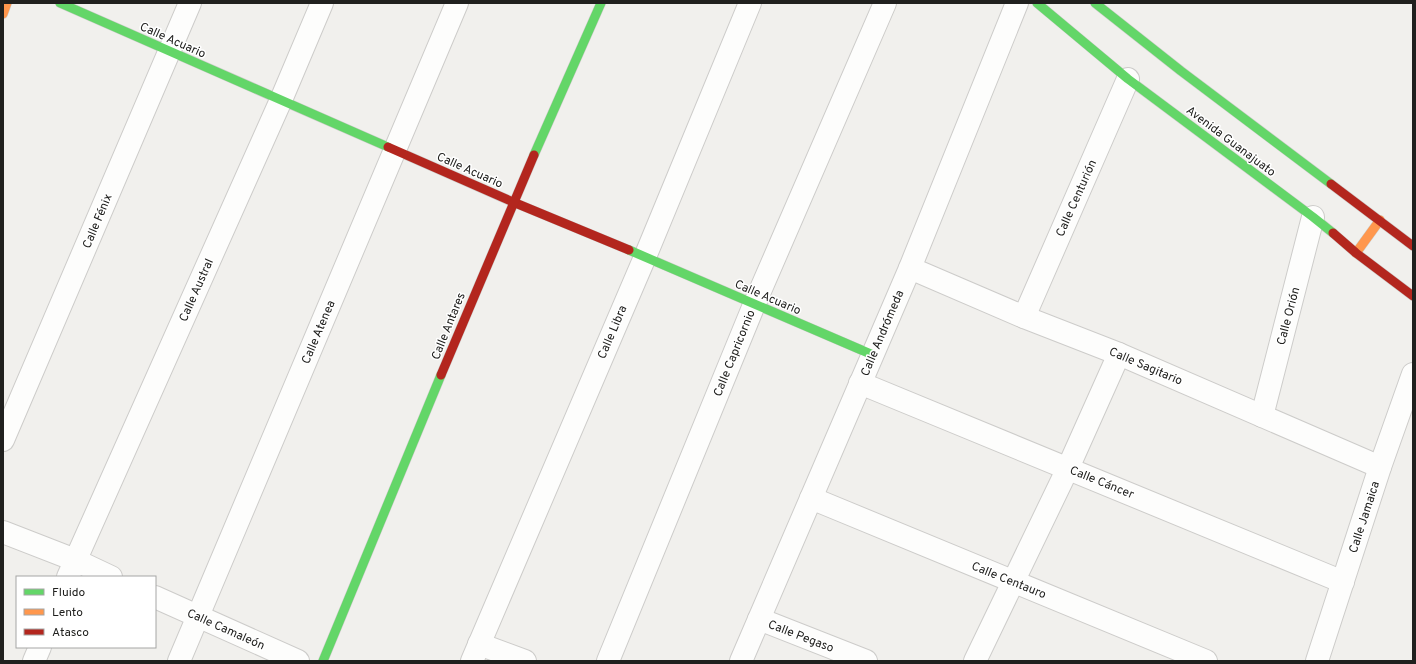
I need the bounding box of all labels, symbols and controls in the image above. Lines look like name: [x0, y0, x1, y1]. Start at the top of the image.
street label: Calle Acuario: [137, 19, 208, 63]
street label: Avenida Guanajuato: [1182, 103, 1279, 181]
street label: Calle Acuario: [434, 149, 505, 193]
street label: Calle Centurión: [1053, 157, 1101, 239]
street label: Calle Fénix: [79, 192, 117, 251]
street label: Calle Austral: [176, 256, 218, 324]
street label: Calle Acuario: [732, 277, 804, 319]
street label: Calle Orión: [1274, 285, 1304, 347]
street label: Calle Andrómeda: [858, 288, 908, 379]
street label: Calle Antares: [428, 290, 470, 362]
street label: Calle Atenea: [298, 298, 340, 367]
street label: Calle Libra: [594, 303, 631, 362]
street label: Calle Capricornio: [710, 307, 760, 399]
street label: Calle Sagitario: [1106, 344, 1185, 390]
street label: Calle Cáncer: [1067, 463, 1136, 503]
street label: Calle Jamaica: [1346, 479, 1384, 555]
street label: Calle Centauro: [969, 559, 1049, 603]
legend: [16, 576, 156, 648]
text: Fluido: [52, 585, 85, 601]
text: Lento: [52, 605, 83, 621]
street label: Calle Camaleón: [184, 606, 267, 654]
street label: Calle Pegaso: [765, 617, 836, 657]
text: Atasco: [52, 625, 89, 641]

